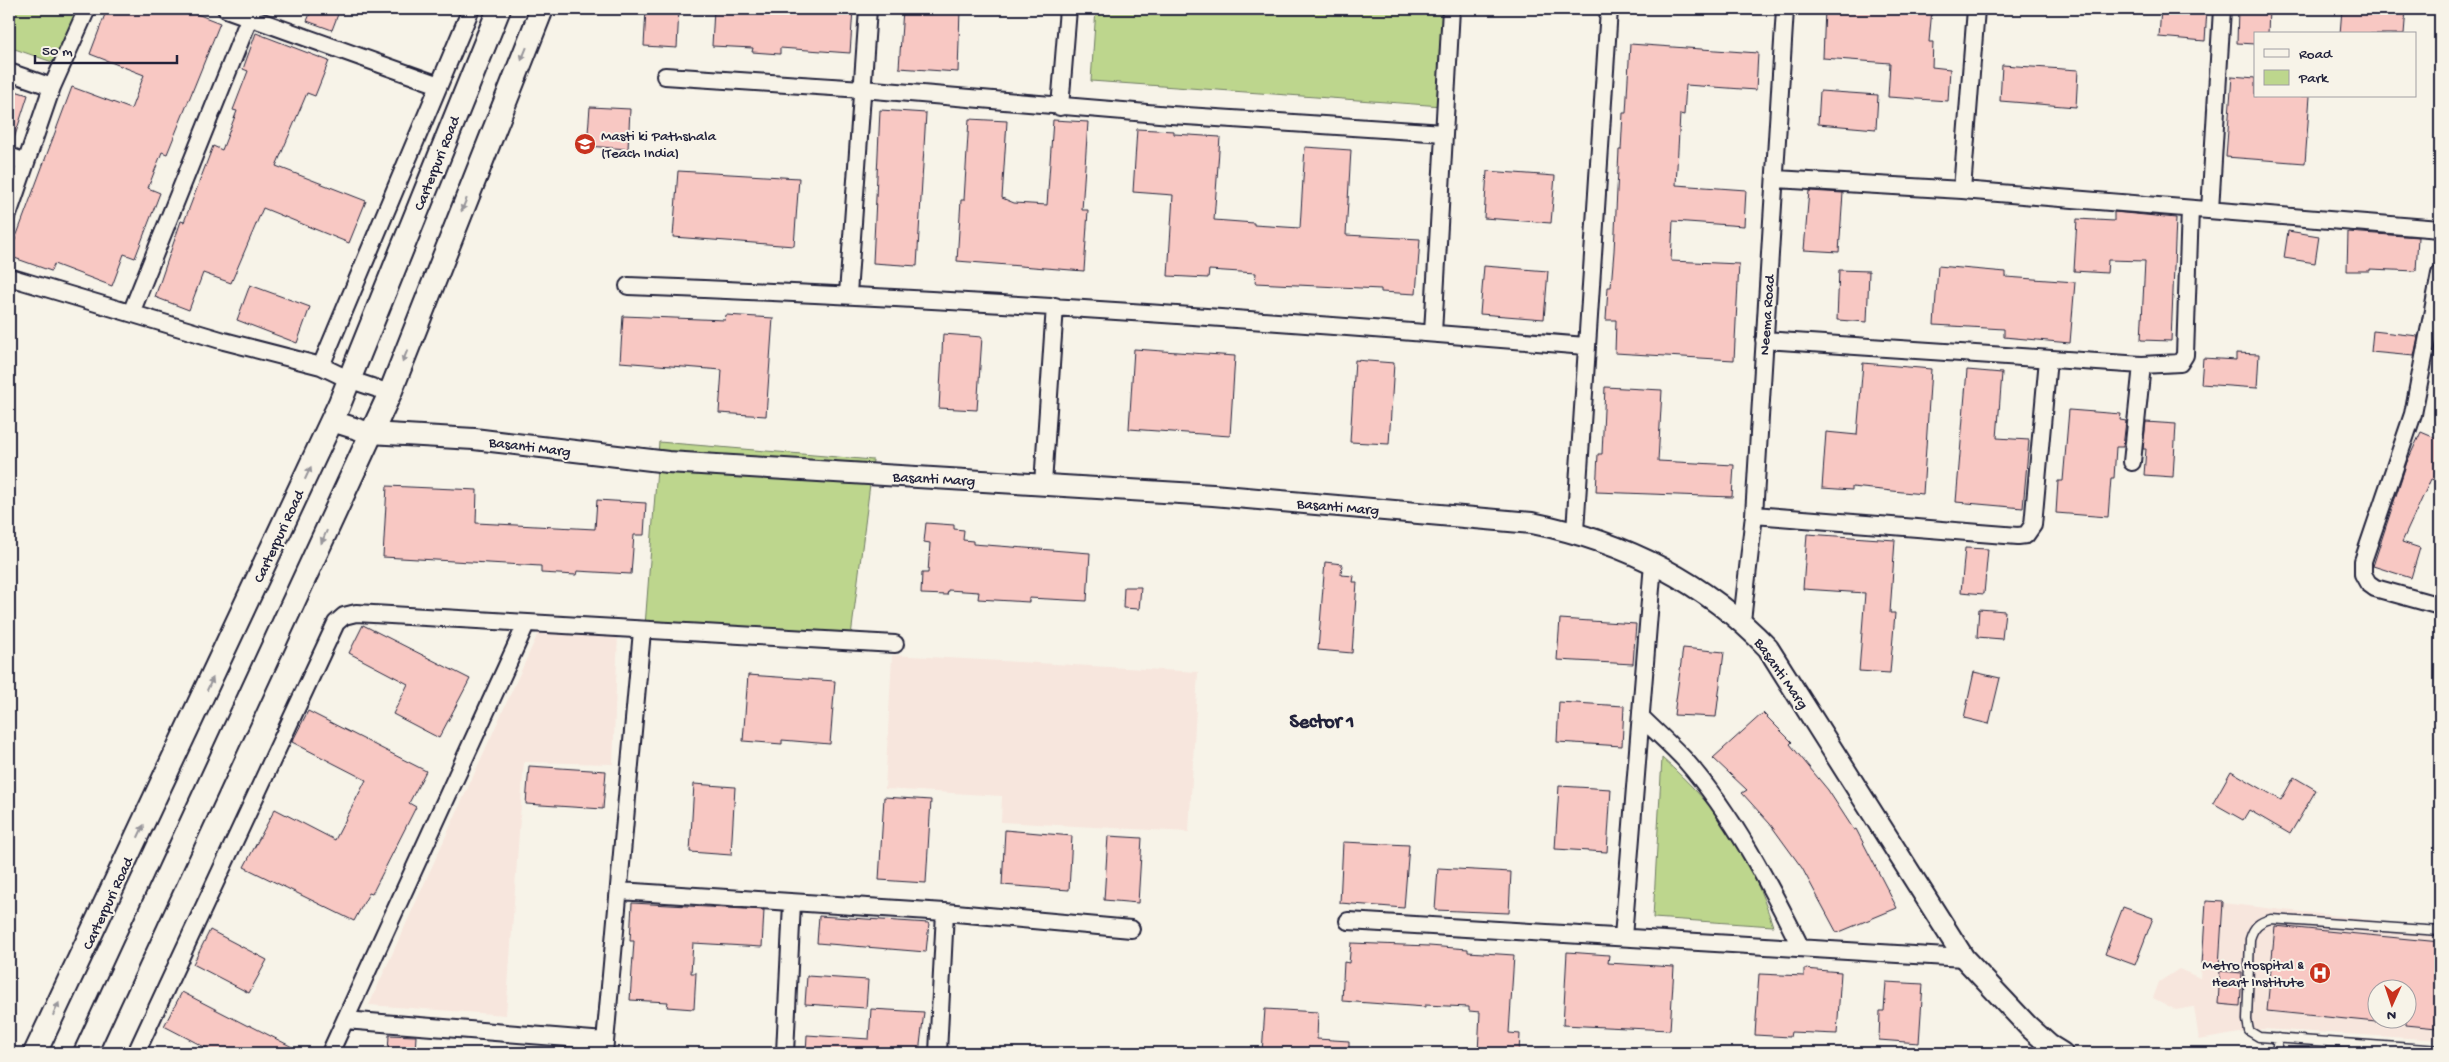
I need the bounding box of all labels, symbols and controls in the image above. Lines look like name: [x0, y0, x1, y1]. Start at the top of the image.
scale bar: [35, 32, 178, 64]
legend: [2254, 32, 2416, 98]
text: 50 m: [42, 43, 73, 61]
text: Road: [2299, 46, 2333, 64]
one-way arrow: [520, 47, 528, 62]
text: Park: [2298, 70, 2329, 88]
street label: Carterpuri Road: [411, 113, 465, 214]
place label: Masti ki Pathshala (Teach India): [601, 128, 717, 163]
school or university icon: Masti ki Pathshala (Teach India): [573, 132, 597, 156]
one-way arrow: [460, 198, 468, 212]
street label: Neema Road: [1756, 273, 1780, 356]
one-way arrow: [400, 349, 408, 363]
street label: Basanti Marg: [487, 434, 572, 462]
one-way arrow: [304, 466, 312, 480]
street label: Basanti Marg: [891, 469, 976, 491]
street label: Carterpuri Road: [250, 487, 310, 586]
street label: Basanti Marg: [1295, 495, 1380, 521]
one-way arrow: [320, 530, 328, 544]
street label: Basanti Marg: [1749, 634, 1811, 713]
one-way arrow: [206, 677, 214, 691]
district label: Sector 1: [1290, 712, 1354, 735]
one-way arrow: [137, 824, 145, 838]
street label: Carterpuri Road: [79, 854, 139, 953]
place label: Metro Hospital & Heart Institute: [2202, 957, 2304, 992]
hospital icon: Metro Hospital & Heart Institute: [2308, 961, 2332, 985]
north arrow: [2366, 980, 2416, 1030]
one-way arrow: [52, 1002, 60, 1016]
text: N: [2386, 1006, 2396, 1023]

